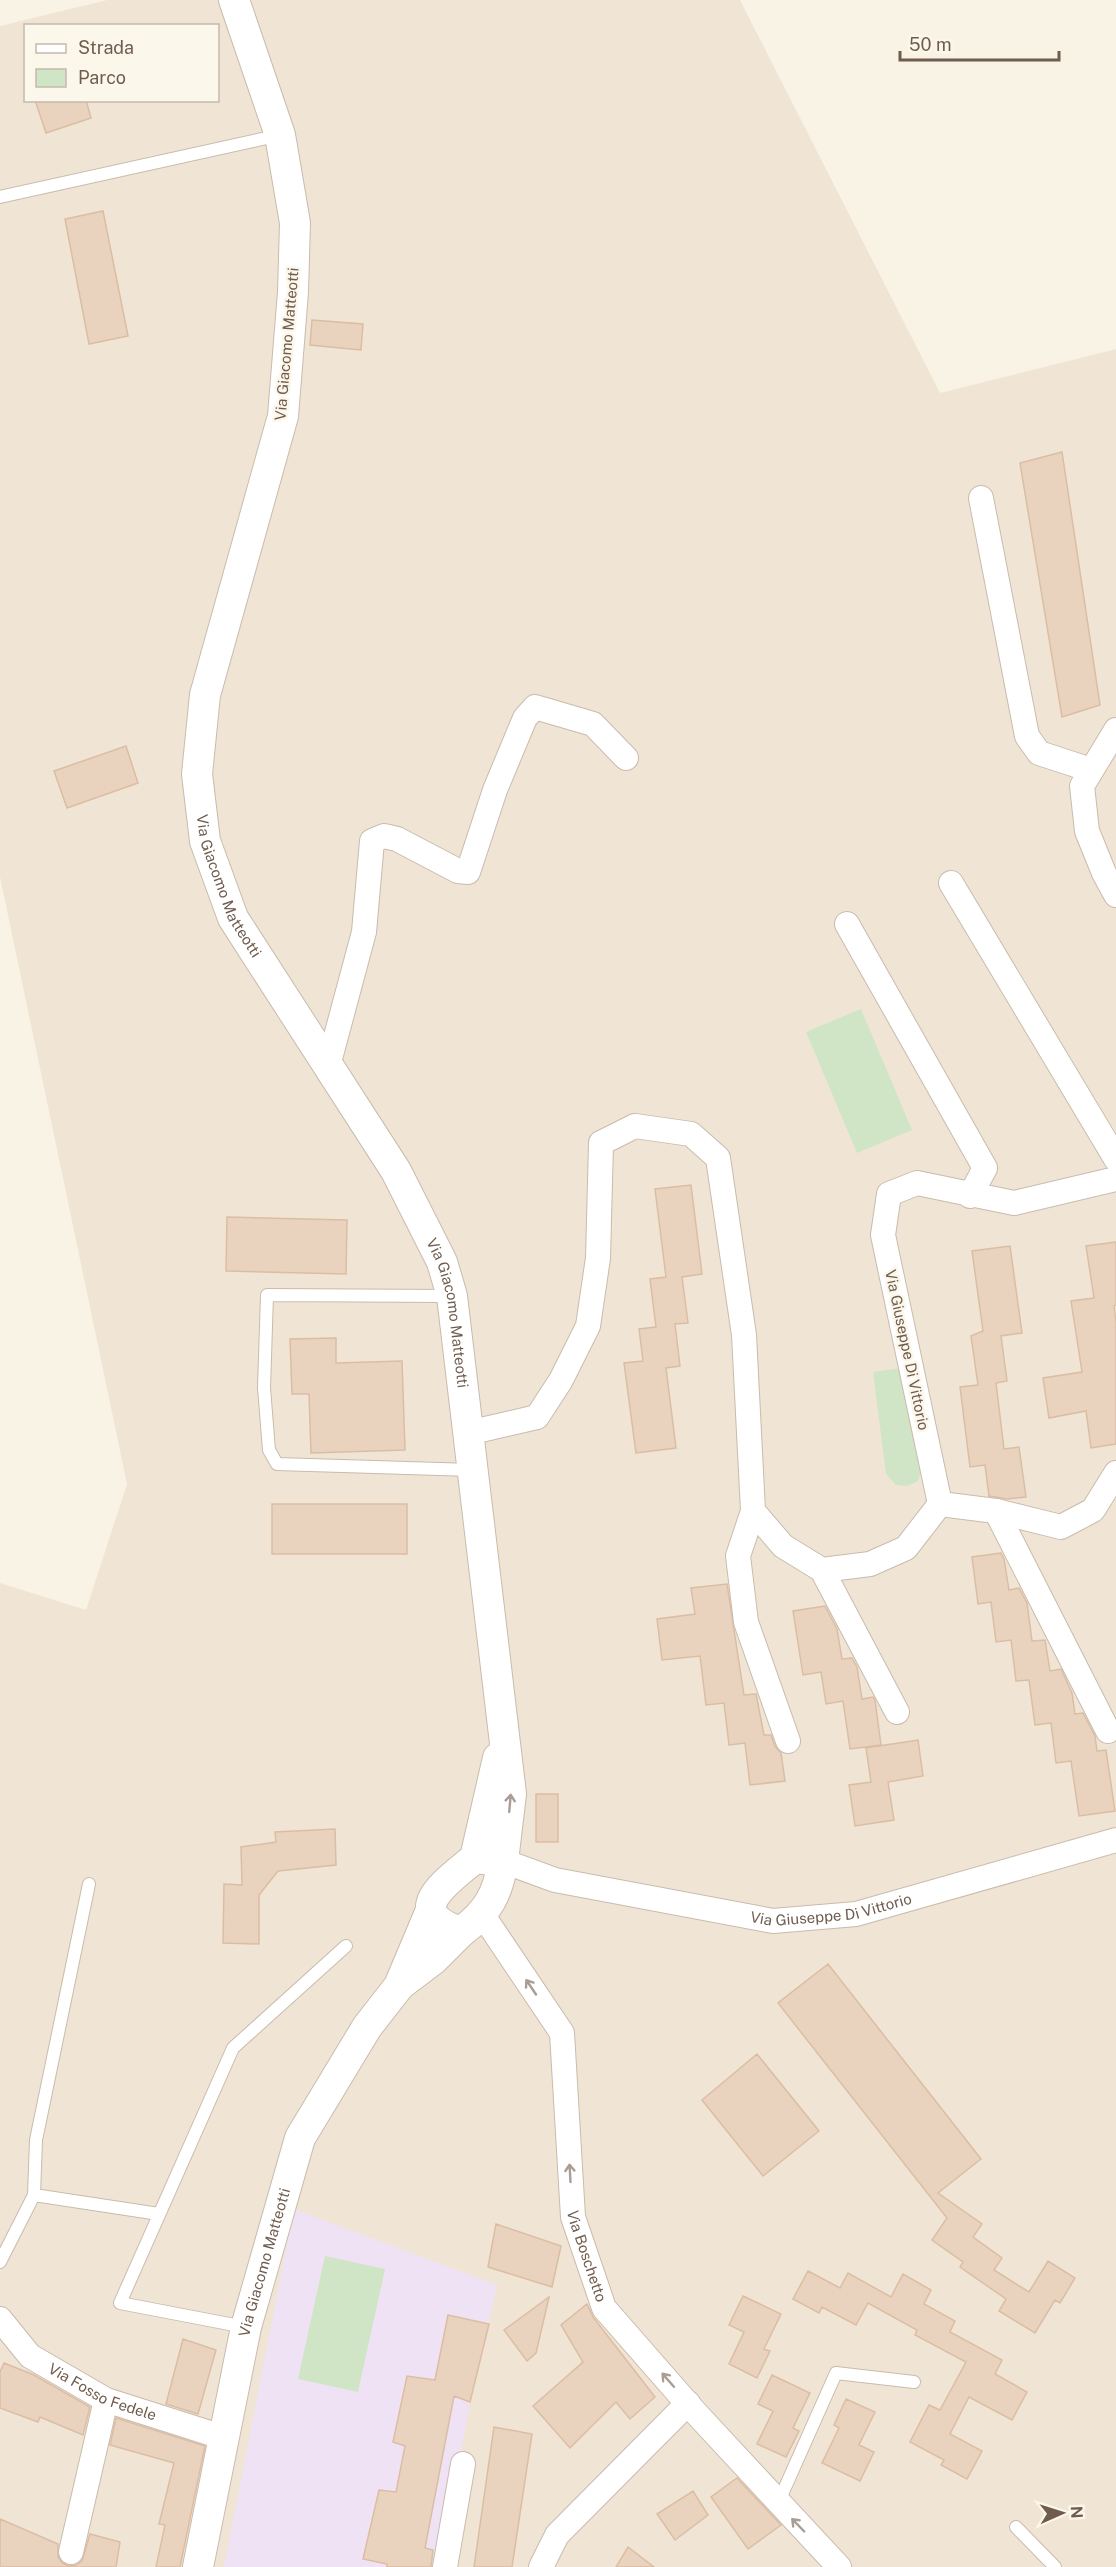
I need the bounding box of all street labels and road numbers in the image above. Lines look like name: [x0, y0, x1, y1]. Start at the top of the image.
street label: Via Giacomo Matteotti: [271, 267, 302, 421]
street label: Via Giacomo Matteotti: [194, 813, 265, 960]
street label: Via Giacomo Matteotti: [423, 1235, 472, 1389]
street label: Via Giuseppe Di Vittorio: [882, 1268, 933, 1432]
street label: Via Giuseppe Di Vittorio: [749, 1890, 913, 1929]
street label: Via Giacomo Matteotti: [235, 2186, 293, 2338]
street label: Via Boschetto: [565, 2210, 610, 2304]
street label: Via Fosso Fedele: [46, 2360, 159, 2424]

